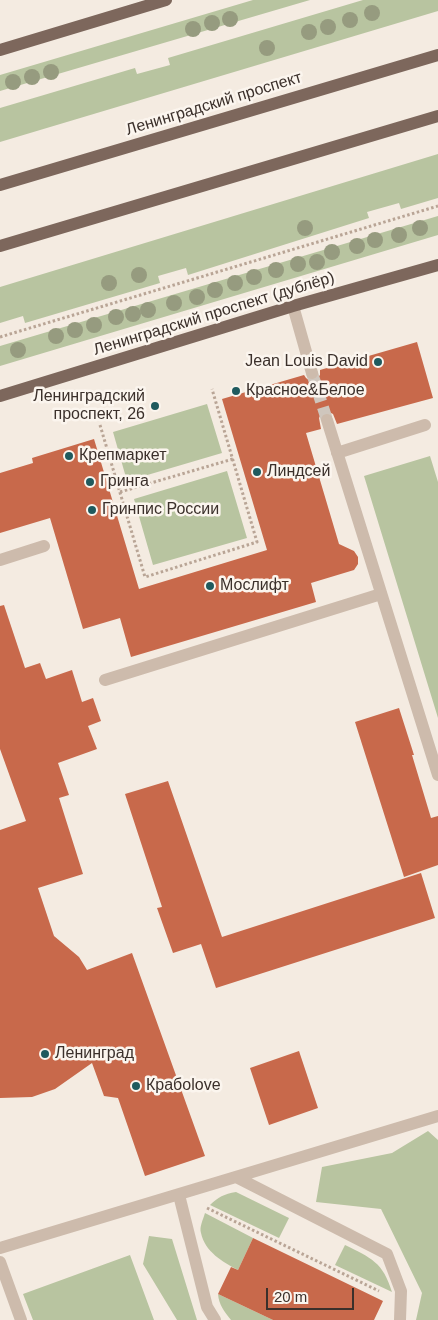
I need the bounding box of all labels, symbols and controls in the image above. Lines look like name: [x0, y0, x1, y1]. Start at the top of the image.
street label: Ленинградский проспект: [124, 68, 304, 140]
street label: Ленинградский проспект (дублёр): [91, 268, 337, 360]
place label: Jean Louis David: [245, 352, 368, 372]
marker: Jean Louis David: [372, 356, 384, 368]
place label: Красное&Белое: [246, 381, 365, 401]
marker: Красное&Белое: [230, 385, 242, 397]
place label: Ленинградский проспект, 26: [33, 387, 145, 425]
marker: Ленинградский проспект, 26: [149, 400, 161, 412]
place label: Крепмаркет: [79, 446, 166, 466]
marker: Крепмаркет: [63, 450, 75, 462]
place label: Линдсей: [267, 462, 330, 482]
marker: Линдсей: [251, 466, 263, 478]
place label: Гринга: [100, 472, 149, 492]
marker: Гринга: [84, 476, 96, 488]
place label: Гринпис России: [102, 500, 219, 520]
marker: Гринпис России: [86, 504, 98, 516]
place label: Мослифт: [220, 576, 289, 596]
marker: Мослифт: [204, 580, 216, 592]
place label: Ленинград: [55, 1044, 134, 1064]
marker: Ленинград: [39, 1048, 51, 1060]
place label: Крабоlove: [146, 1076, 221, 1096]
marker: Крабоlove: [130, 1080, 142, 1092]
scale bar: [268, 1278, 356, 1310]
text: 20 m: [274, 1288, 307, 1305]

